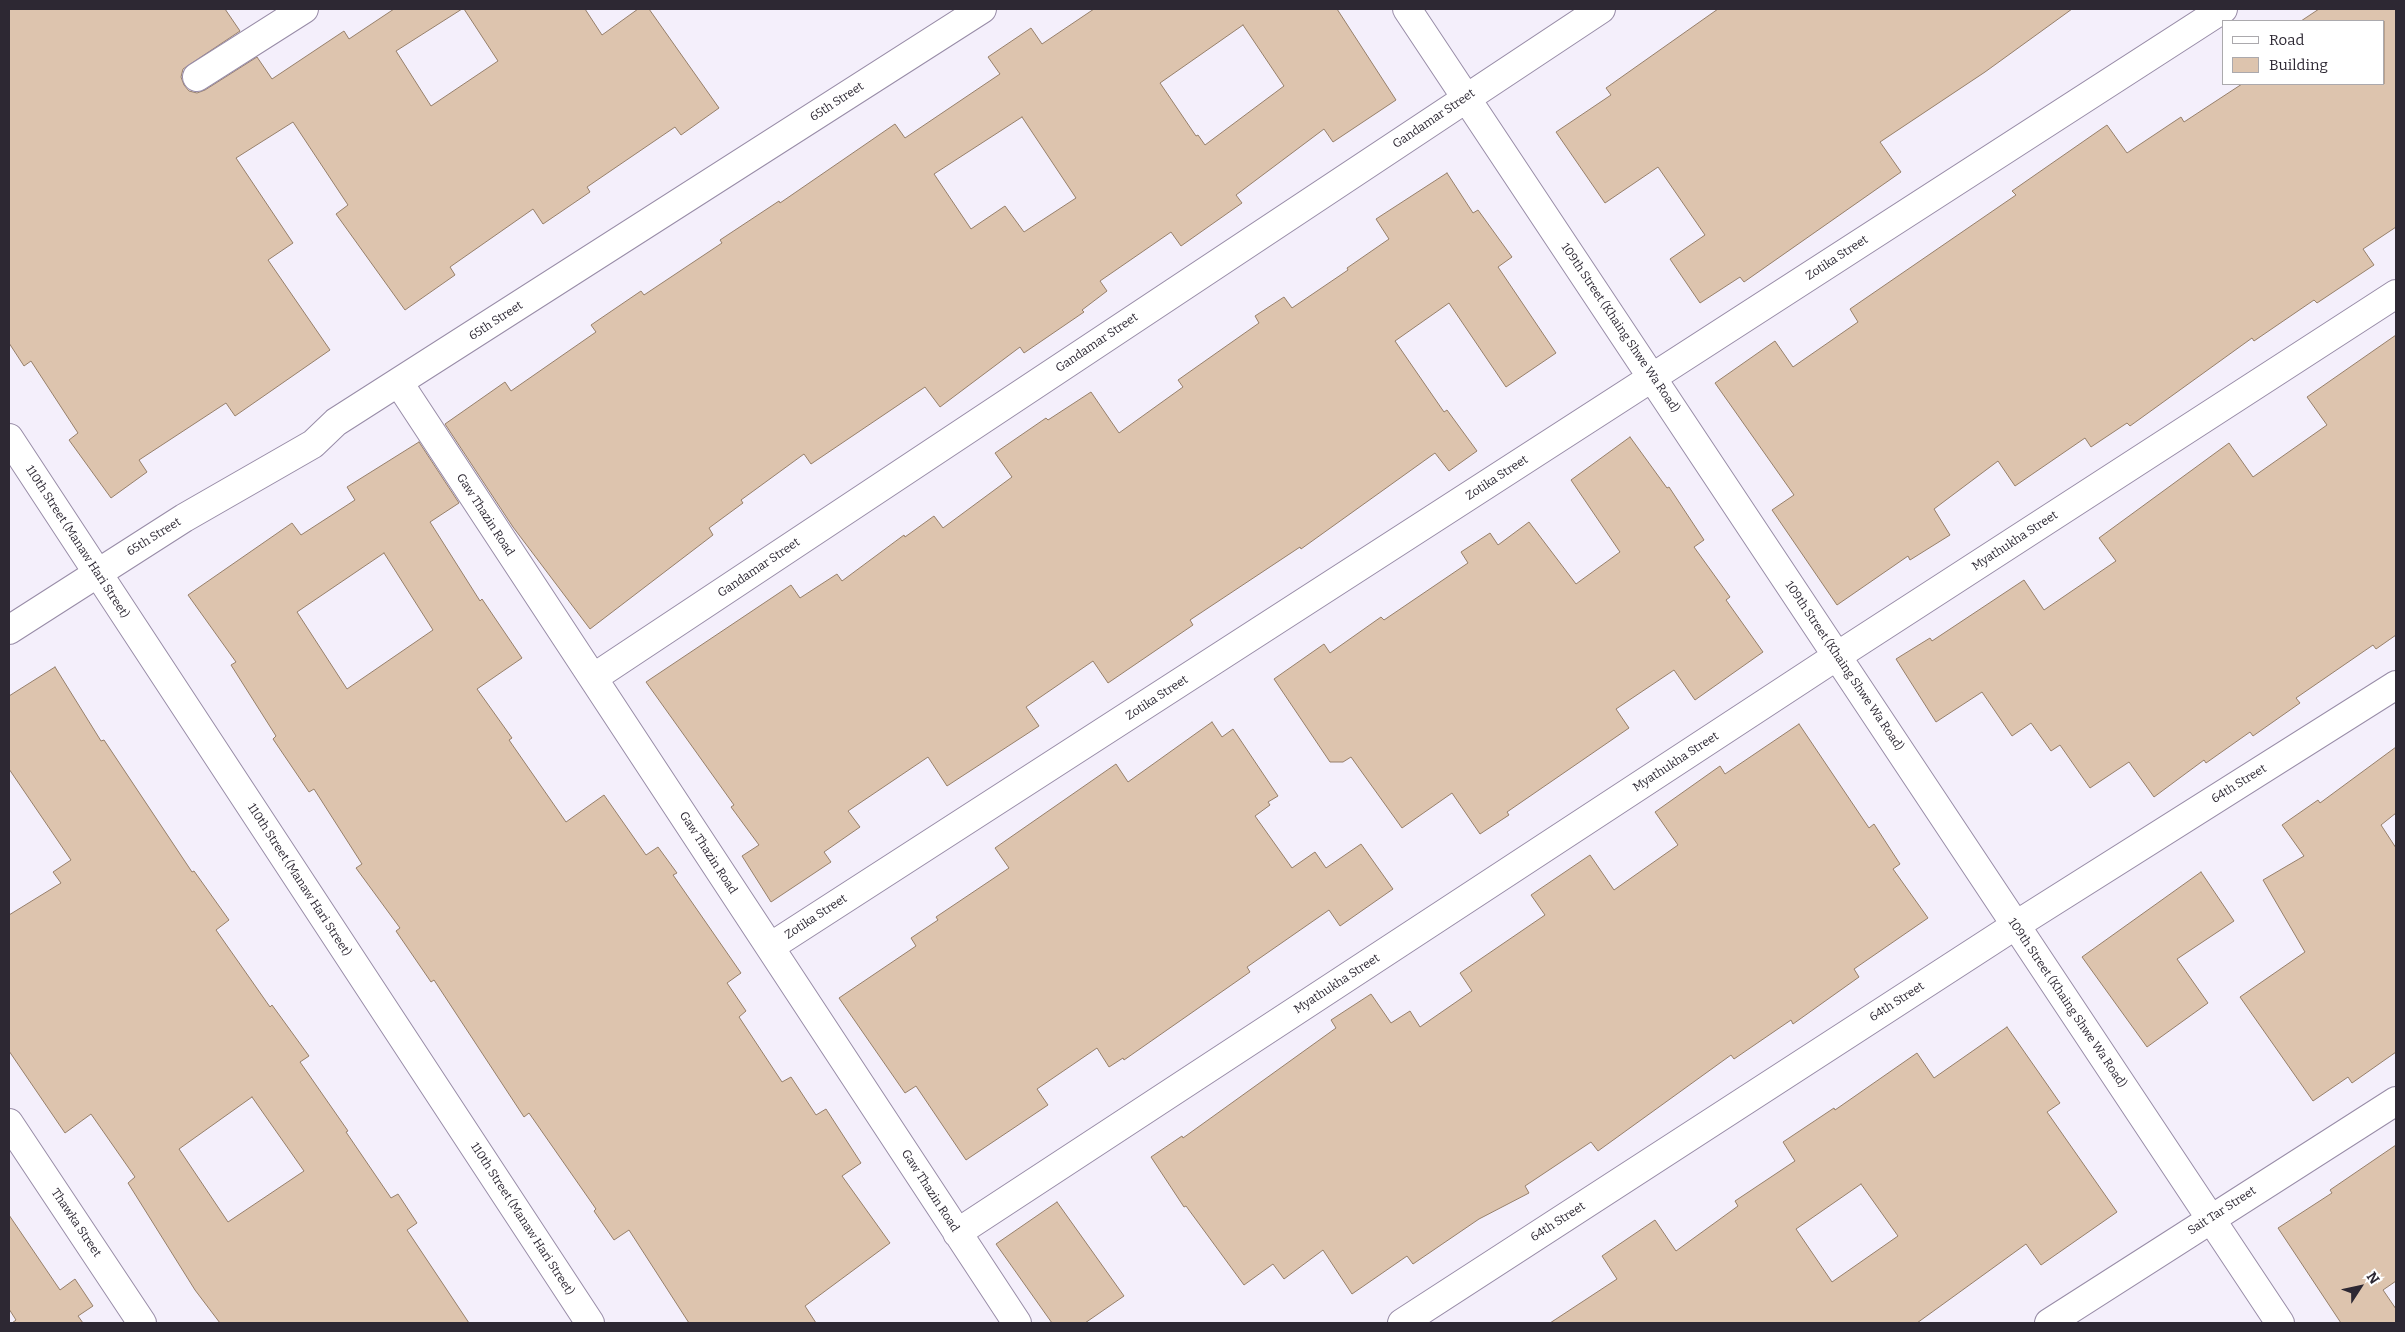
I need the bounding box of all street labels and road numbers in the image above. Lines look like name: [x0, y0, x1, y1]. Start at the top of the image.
street label: 65th Street: [807, 79, 867, 125]
street label: Gandamar Street: [1390, 86, 1478, 152]
street label: Zotika Street: [1803, 233, 1871, 283]
street label: 109th Street (Khaing Shwe Wa Road): [1558, 241, 1682, 415]
street label: 65th Street: [466, 298, 526, 344]
street label: Gandamar Street: [1053, 310, 1141, 376]
street label: Zotika Street: [1463, 453, 1531, 503]
street label: 110th Street (Manaw Hari Street): [22, 463, 132, 621]
street label: Gaw Thazin Road: [453, 471, 517, 559]
street label: Myathukha Street: [1970, 508, 2060, 574]
street label: 65th Street: [124, 515, 184, 559]
street label: Gandamar Street: [715, 535, 803, 601]
street label: 109th Street (Khaing Shwe Wa Road): [1782, 579, 1906, 753]
street label: Zotika Street: [1123, 673, 1191, 723]
street label: Myathukha Street: [1631, 729, 1721, 795]
street label: 64th Street: [2209, 761, 2269, 807]
street label: 110th Street (Manaw Hari Street): [244, 801, 354, 959]
street label: Gaw Thazin Road: [676, 809, 740, 897]
street label: Zotika Street: [782, 892, 850, 942]
street label: 109th Street (Khaing Shwe Wa Road): [2005, 916, 2129, 1090]
street label: Myathukha Street: [1292, 951, 1382, 1017]
street label: 64th Street: [1867, 979, 1927, 1025]
street label: 110th Street (Manaw Hari Street): [467, 1140, 577, 1298]
street label: Gaw Thazin Road: [898, 1147, 962, 1235]
street label: Sait Tar Street: [2185, 1184, 2259, 1238]
street label: Thawka Street: [48, 1186, 104, 1260]
street label: 64th Street: [1528, 1199, 1588, 1245]

